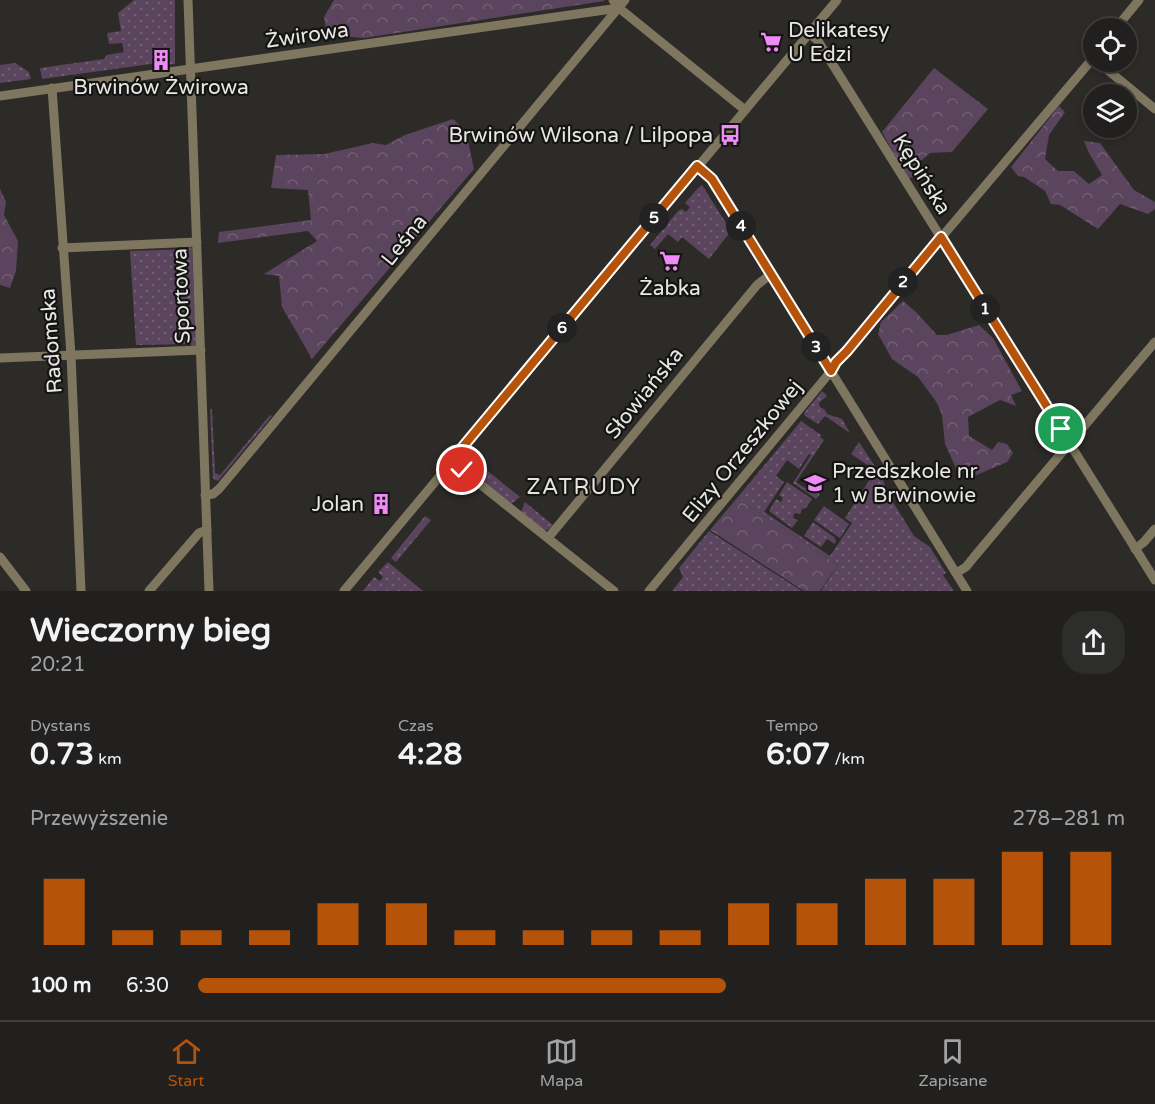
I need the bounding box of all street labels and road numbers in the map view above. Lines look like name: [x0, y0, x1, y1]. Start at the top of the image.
street label: Żwirowa: [264, 17, 350, 54]
street label: Kępińska: [887, 129, 956, 219]
street label: Leśna: [376, 210, 433, 271]
street label: Sportowa: [167, 248, 196, 344]
street label: Radomska: [35, 288, 68, 394]
street label: Słowiańska: [600, 342, 689, 444]
street label: Elizy Orzeszkowej: [677, 375, 808, 528]

